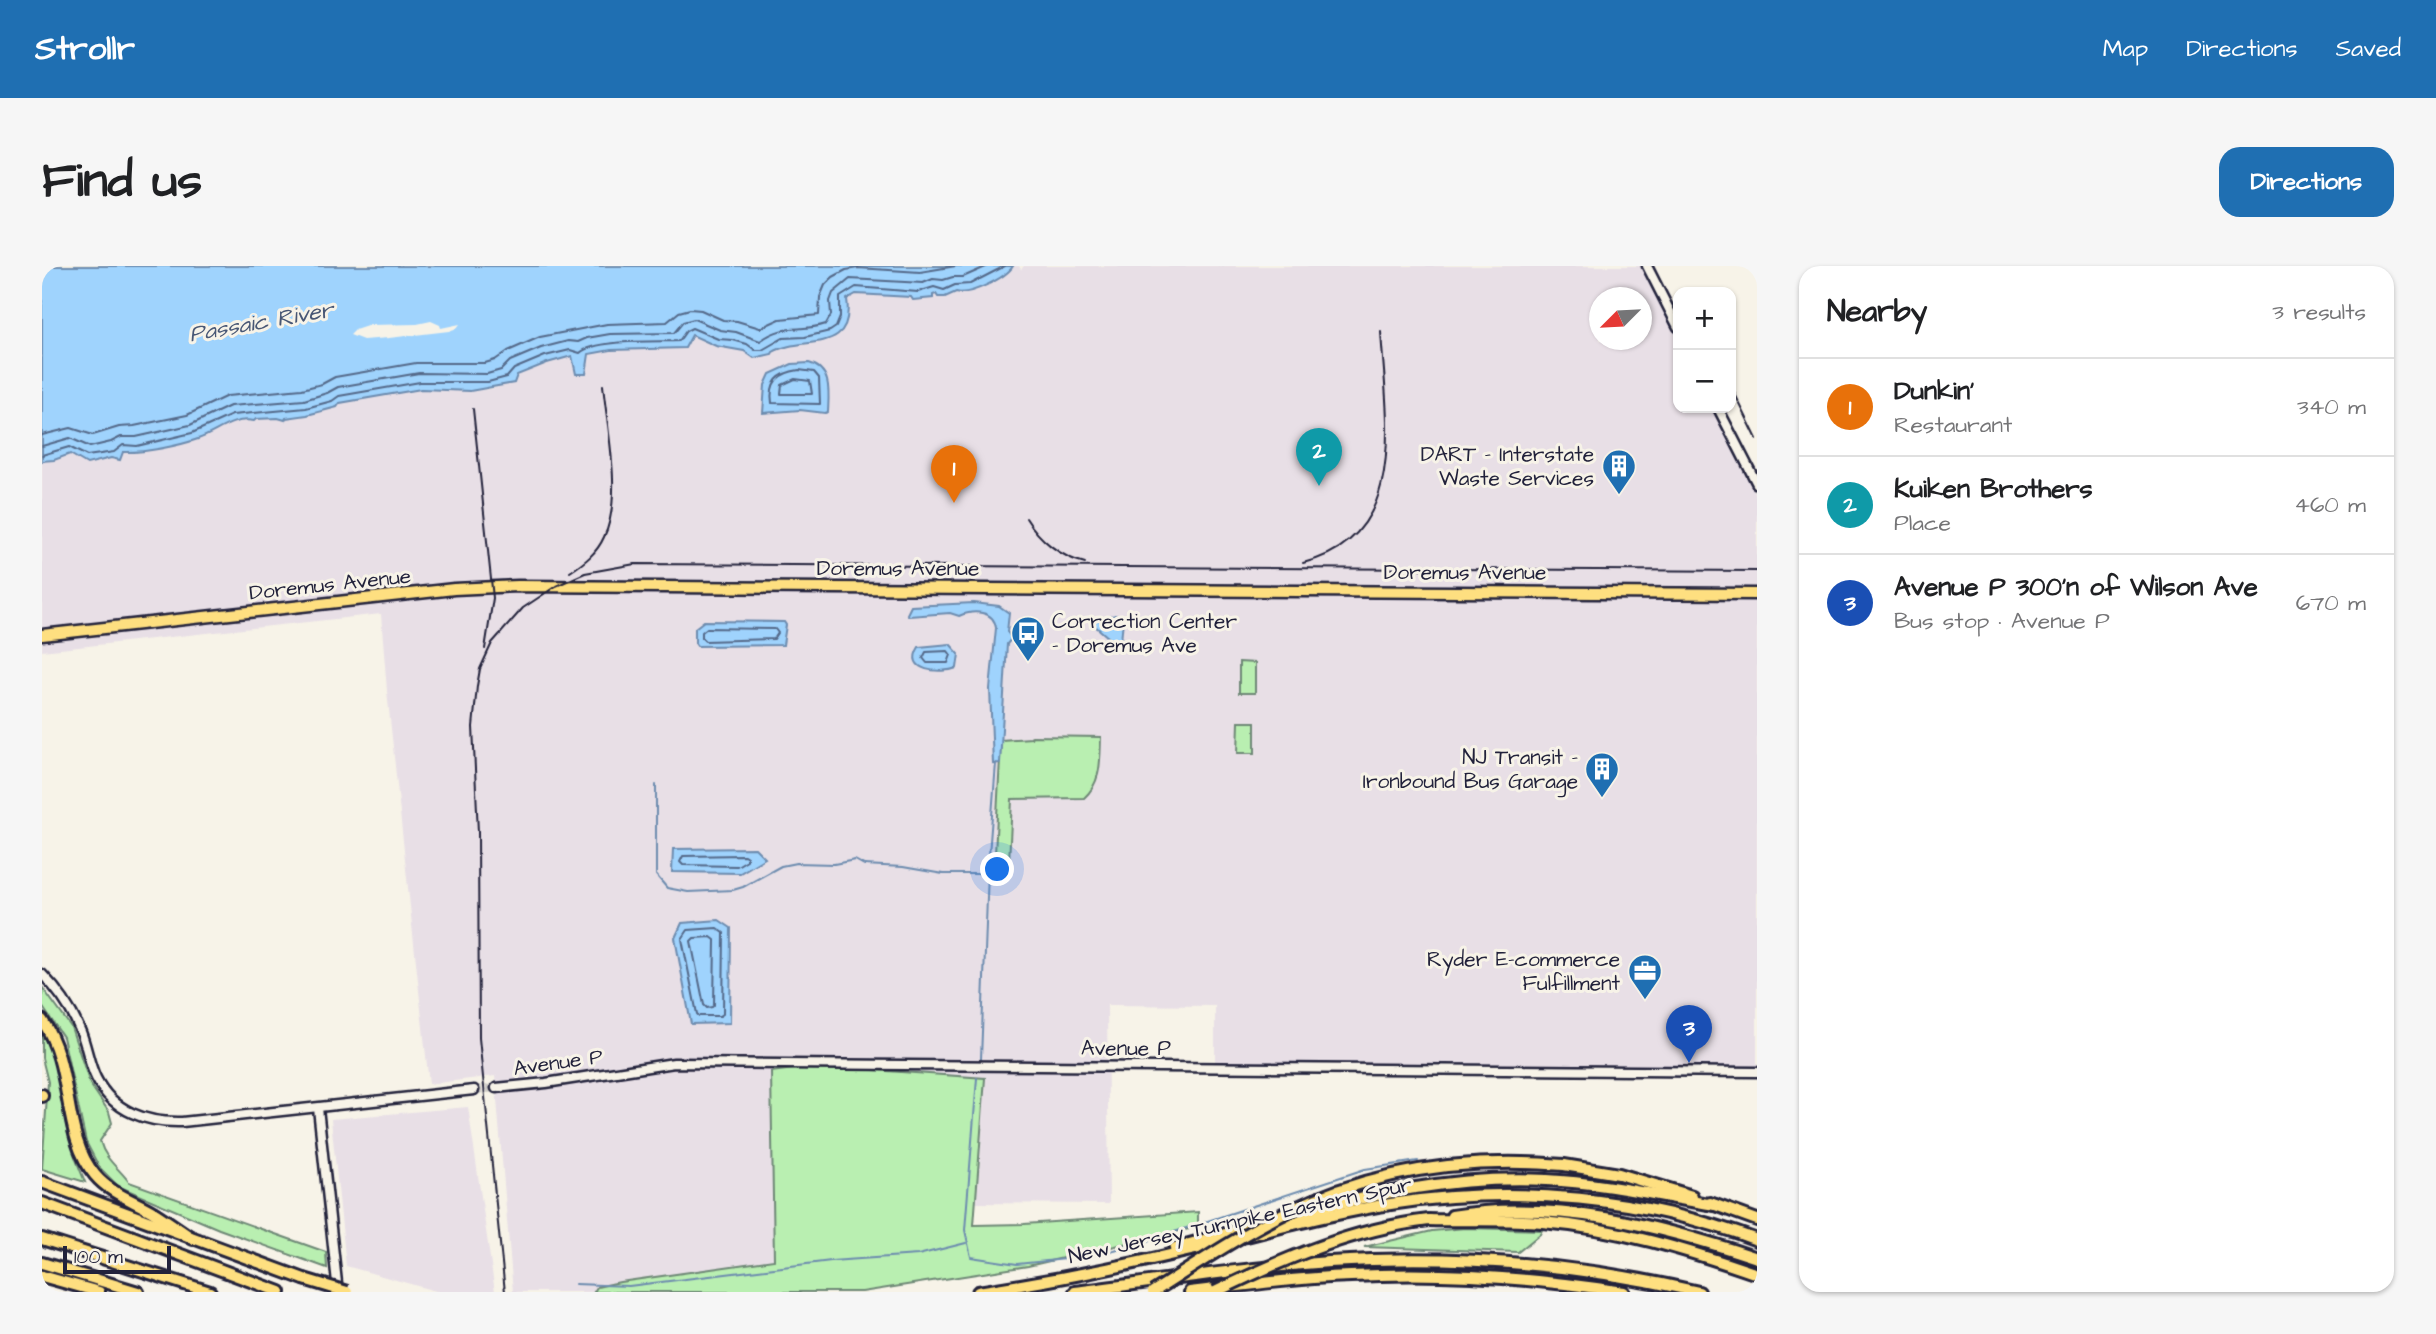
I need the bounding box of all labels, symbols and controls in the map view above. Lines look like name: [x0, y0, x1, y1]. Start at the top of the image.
text: Strollr: [35, 26, 135, 72]
text: Map: [2103, 32, 2148, 66]
text: Directions: [2186, 32, 2298, 66]
text: Saved: [2336, 32, 2401, 66]
button: Directions: [2219, 147, 2394, 217]
text: Find us: [42, 148, 202, 216]
north arrow: [1589, 287, 1652, 350]
map controls: [1673, 287, 1736, 413]
button: +: [1673, 287, 1736, 350]
text: Nearby: [1827, 291, 1927, 333]
water label: Passaic River: [187, 293, 338, 350]
text: 3 results: [2272, 296, 2366, 328]
button: −: [1673, 350, 1736, 413]
text: Dunkin': [1894, 373, 1974, 409]
text: 1: [1849, 391, 1851, 423]
text: 340 m: [2297, 391, 2366, 423]
text: Restaurant: [1894, 409, 2012, 441]
pin: 2: [1296, 428, 1342, 486]
place label: DART - Interstate Waste Services: [1421, 440, 1594, 493]
pin: 1: [931, 445, 977, 503]
building icon: DART - Interstate Waste Services: [1600, 447, 1638, 496]
text: Kuiken Brothers: [1894, 471, 2093, 507]
text: 2: [1843, 489, 1857, 521]
text: 460 m: [2294, 489, 2366, 521]
text: Place: [1894, 507, 1951, 539]
street label: Doremus Avenue: [817, 554, 979, 583]
street label: Doremus Avenue: [1384, 558, 1546, 587]
street label: Doremus Avenue: [248, 562, 412, 607]
text: Avenue P 300'n of Wilson Ave: [1894, 569, 2258, 605]
text: 3: [1844, 587, 1856, 619]
text: 670 m: [2296, 587, 2366, 619]
text: Bus stop · Avenue P: [1894, 605, 2110, 637]
place label: Correction Center - Doremus Ave: [1052, 607, 1237, 660]
bus stop icon: Correction Center - Doremus Ave: [1009, 614, 1047, 663]
place label: NJ Transit - Ironbound Bus Garage: [1363, 743, 1578, 798]
building icon: NJ Transit - Ironbound Bus Garage: [1583, 750, 1621, 799]
your location: [980, 852, 1014, 886]
place label: Ryder E-commerce Fulfillment: [1427, 945, 1621, 998]
office icon: Ryder E-commerce Fulfillment: [1626, 952, 1664, 1001]
pin: 3: [1666, 1005, 1712, 1063]
street label: Avenue P: [1081, 1034, 1172, 1063]
street label: Avenue P: [511, 1042, 605, 1083]
street label: New Jersey Turnpike Eastern Spur: [1066, 1170, 1415, 1273]
scale bar: [63, 1243, 172, 1275]
text: 100 m: [74, 1244, 123, 1271]

